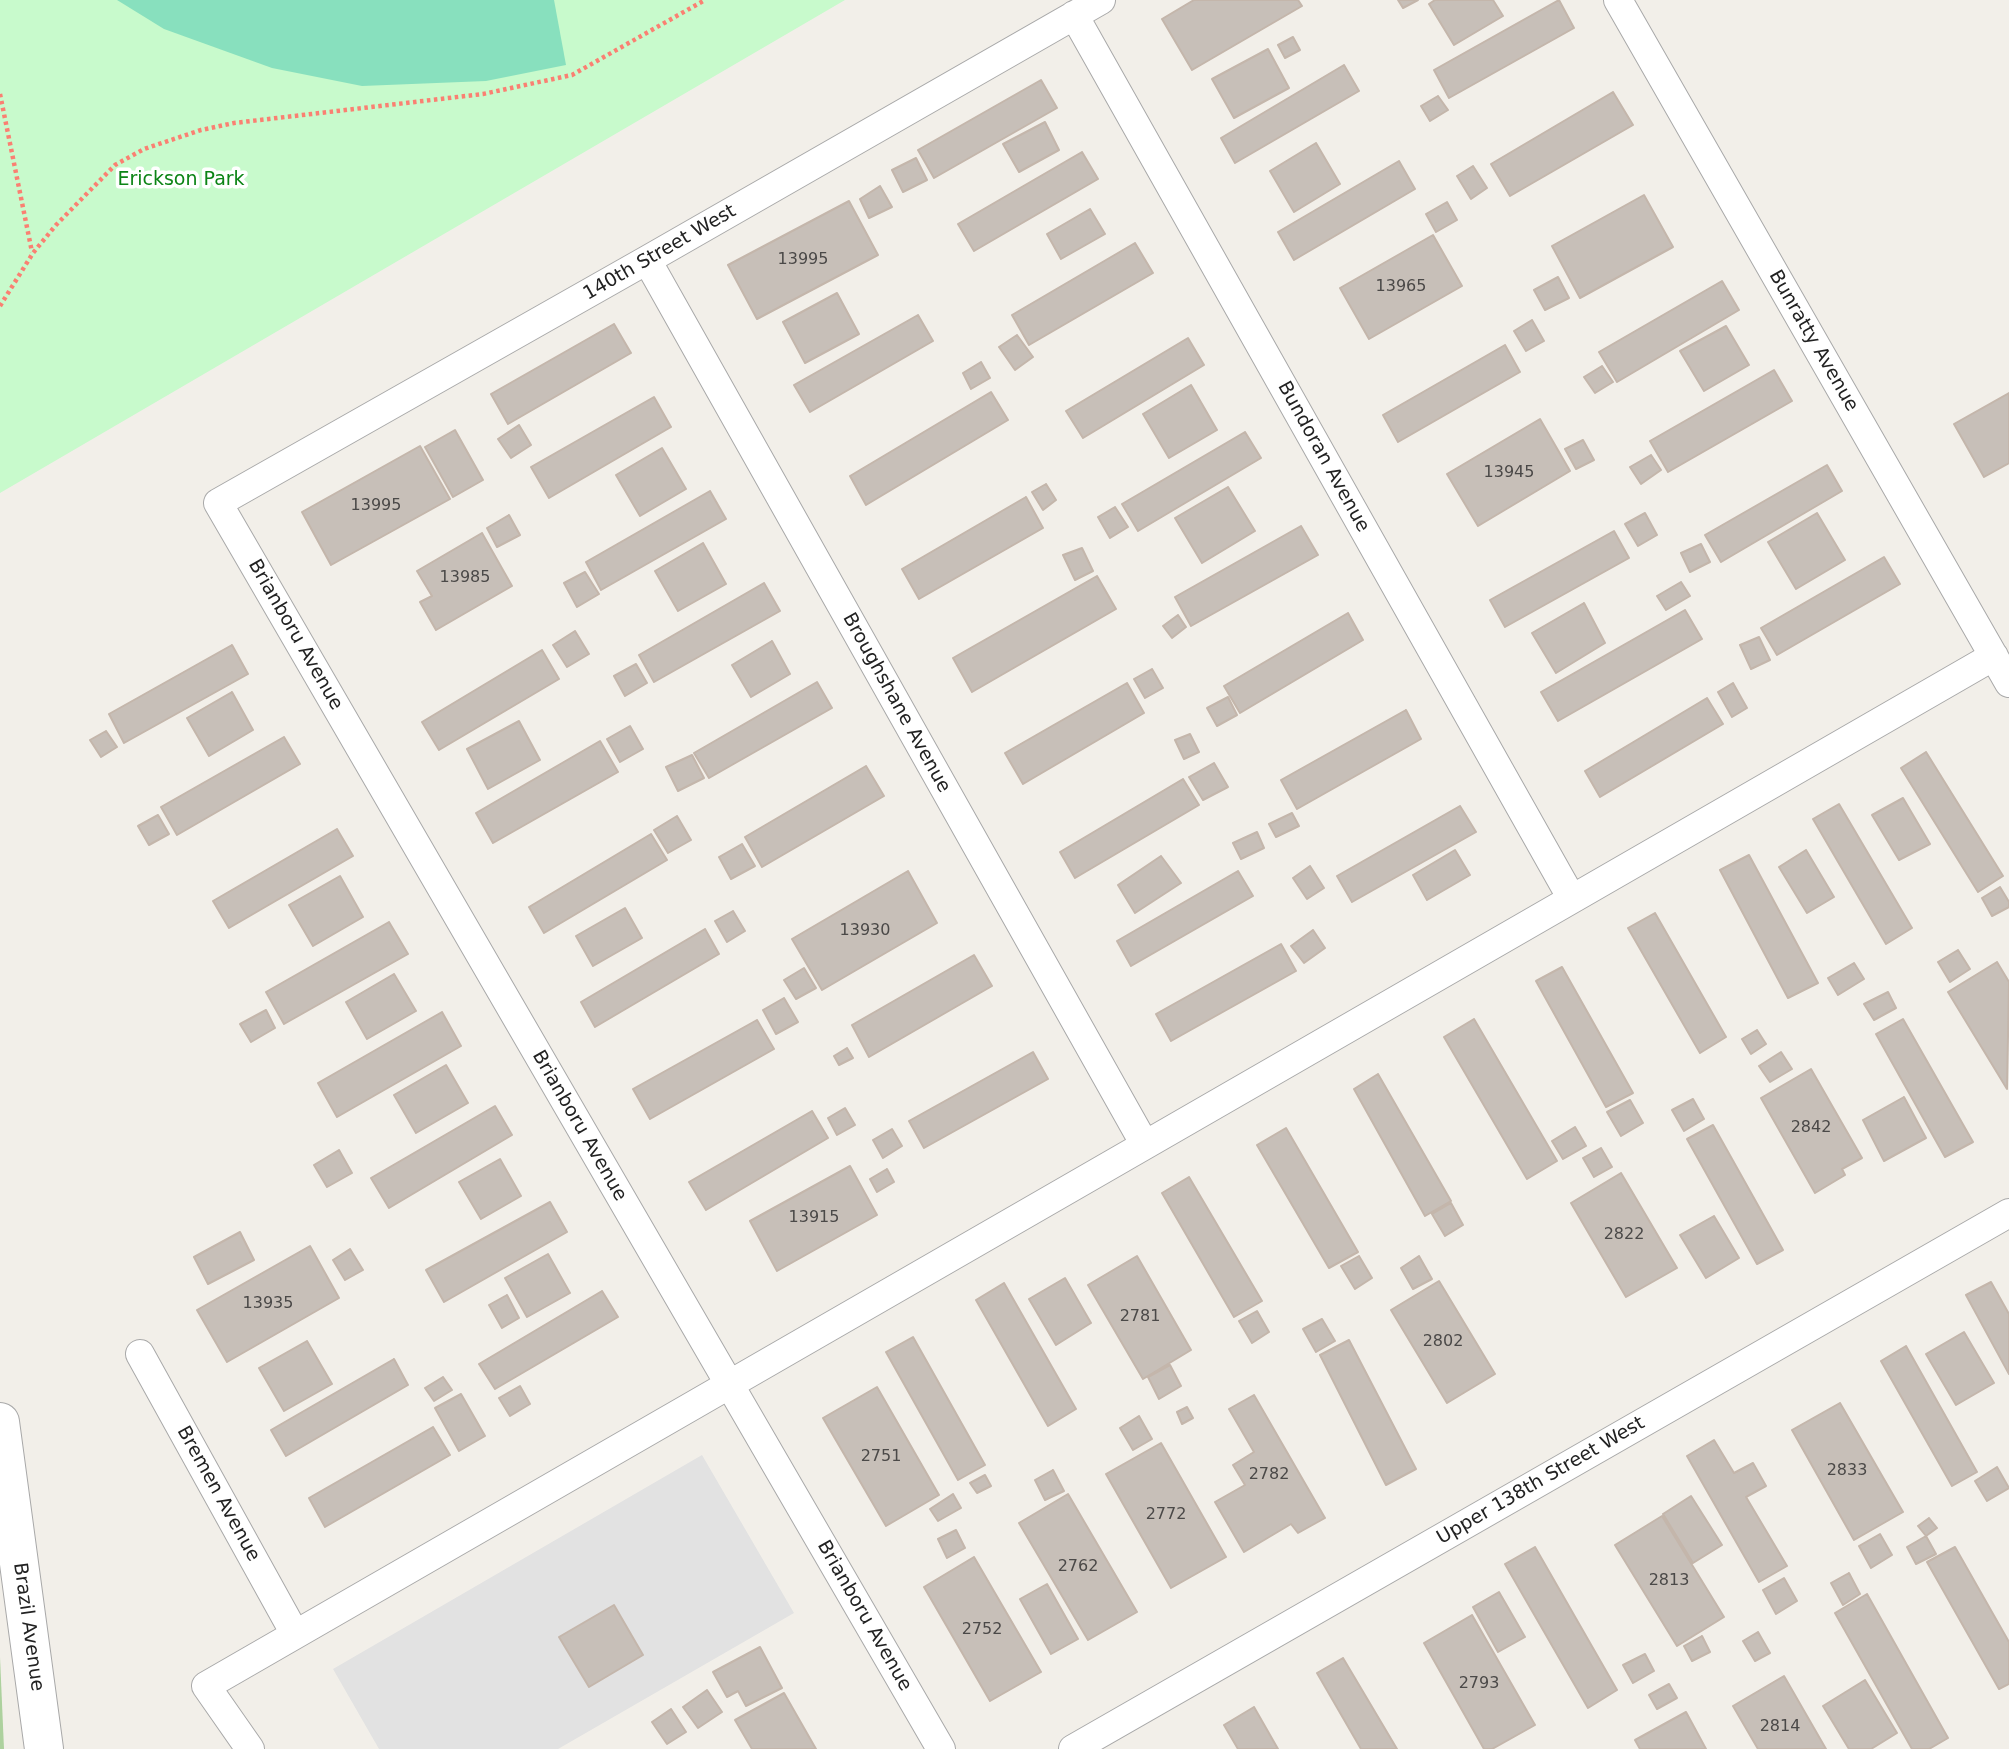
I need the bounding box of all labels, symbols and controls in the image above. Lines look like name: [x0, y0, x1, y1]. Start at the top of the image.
park label: Erickson Park: [117, 169, 245, 191]
street label: 140th Street West: [580, 200, 740, 306]
house number: 13995: [778, 250, 828, 270]
street label: Bunratty Avenue: [1763, 266, 1863, 416]
house number: 13965: [1376, 277, 1426, 297]
street label: Bundoran Avenue: [1272, 378, 1374, 536]
house number: 13945: [1484, 463, 1534, 483]
house number: 13995: [351, 496, 401, 516]
street label: Brianboru Avenue: [243, 556, 347, 714]
house number: 13985: [440, 568, 490, 588]
street label: Broughshane Avenue: [837, 609, 955, 797]
house number: 13930: [840, 921, 890, 941]
street label: Brianboru Avenue: [527, 1047, 631, 1205]
house number: 2842: [1791, 1118, 1831, 1138]
house number: 13915: [789, 1208, 839, 1228]
house number: 2822: [1604, 1225, 1644, 1245]
house number: 13935: [243, 1294, 293, 1314]
house number: 2781: [1120, 1307, 1160, 1327]
house number: 2802: [1423, 1332, 1463, 1352]
street label: Upper 138th Street West: [1433, 1412, 1649, 1550]
street label: Bremen Avenue: [171, 1422, 265, 1566]
house number: 2751: [861, 1447, 901, 1467]
house number: 2833: [1827, 1461, 1867, 1481]
house number: 2782: [1249, 1465, 1289, 1485]
house number: 2772: [1146, 1505, 1186, 1525]
street label: Brianboru Avenue: [812, 1537, 916, 1695]
house number: 2762: [1058, 1557, 1098, 1577]
street label: Brazil Avenue: [8, 1561, 48, 1693]
house number: 2813: [1649, 1571, 1689, 1591]
house number: 2752: [962, 1620, 1002, 1640]
house number: 2793: [1459, 1674, 1499, 1694]
house number: 2814: [1760, 1717, 1800, 1737]

